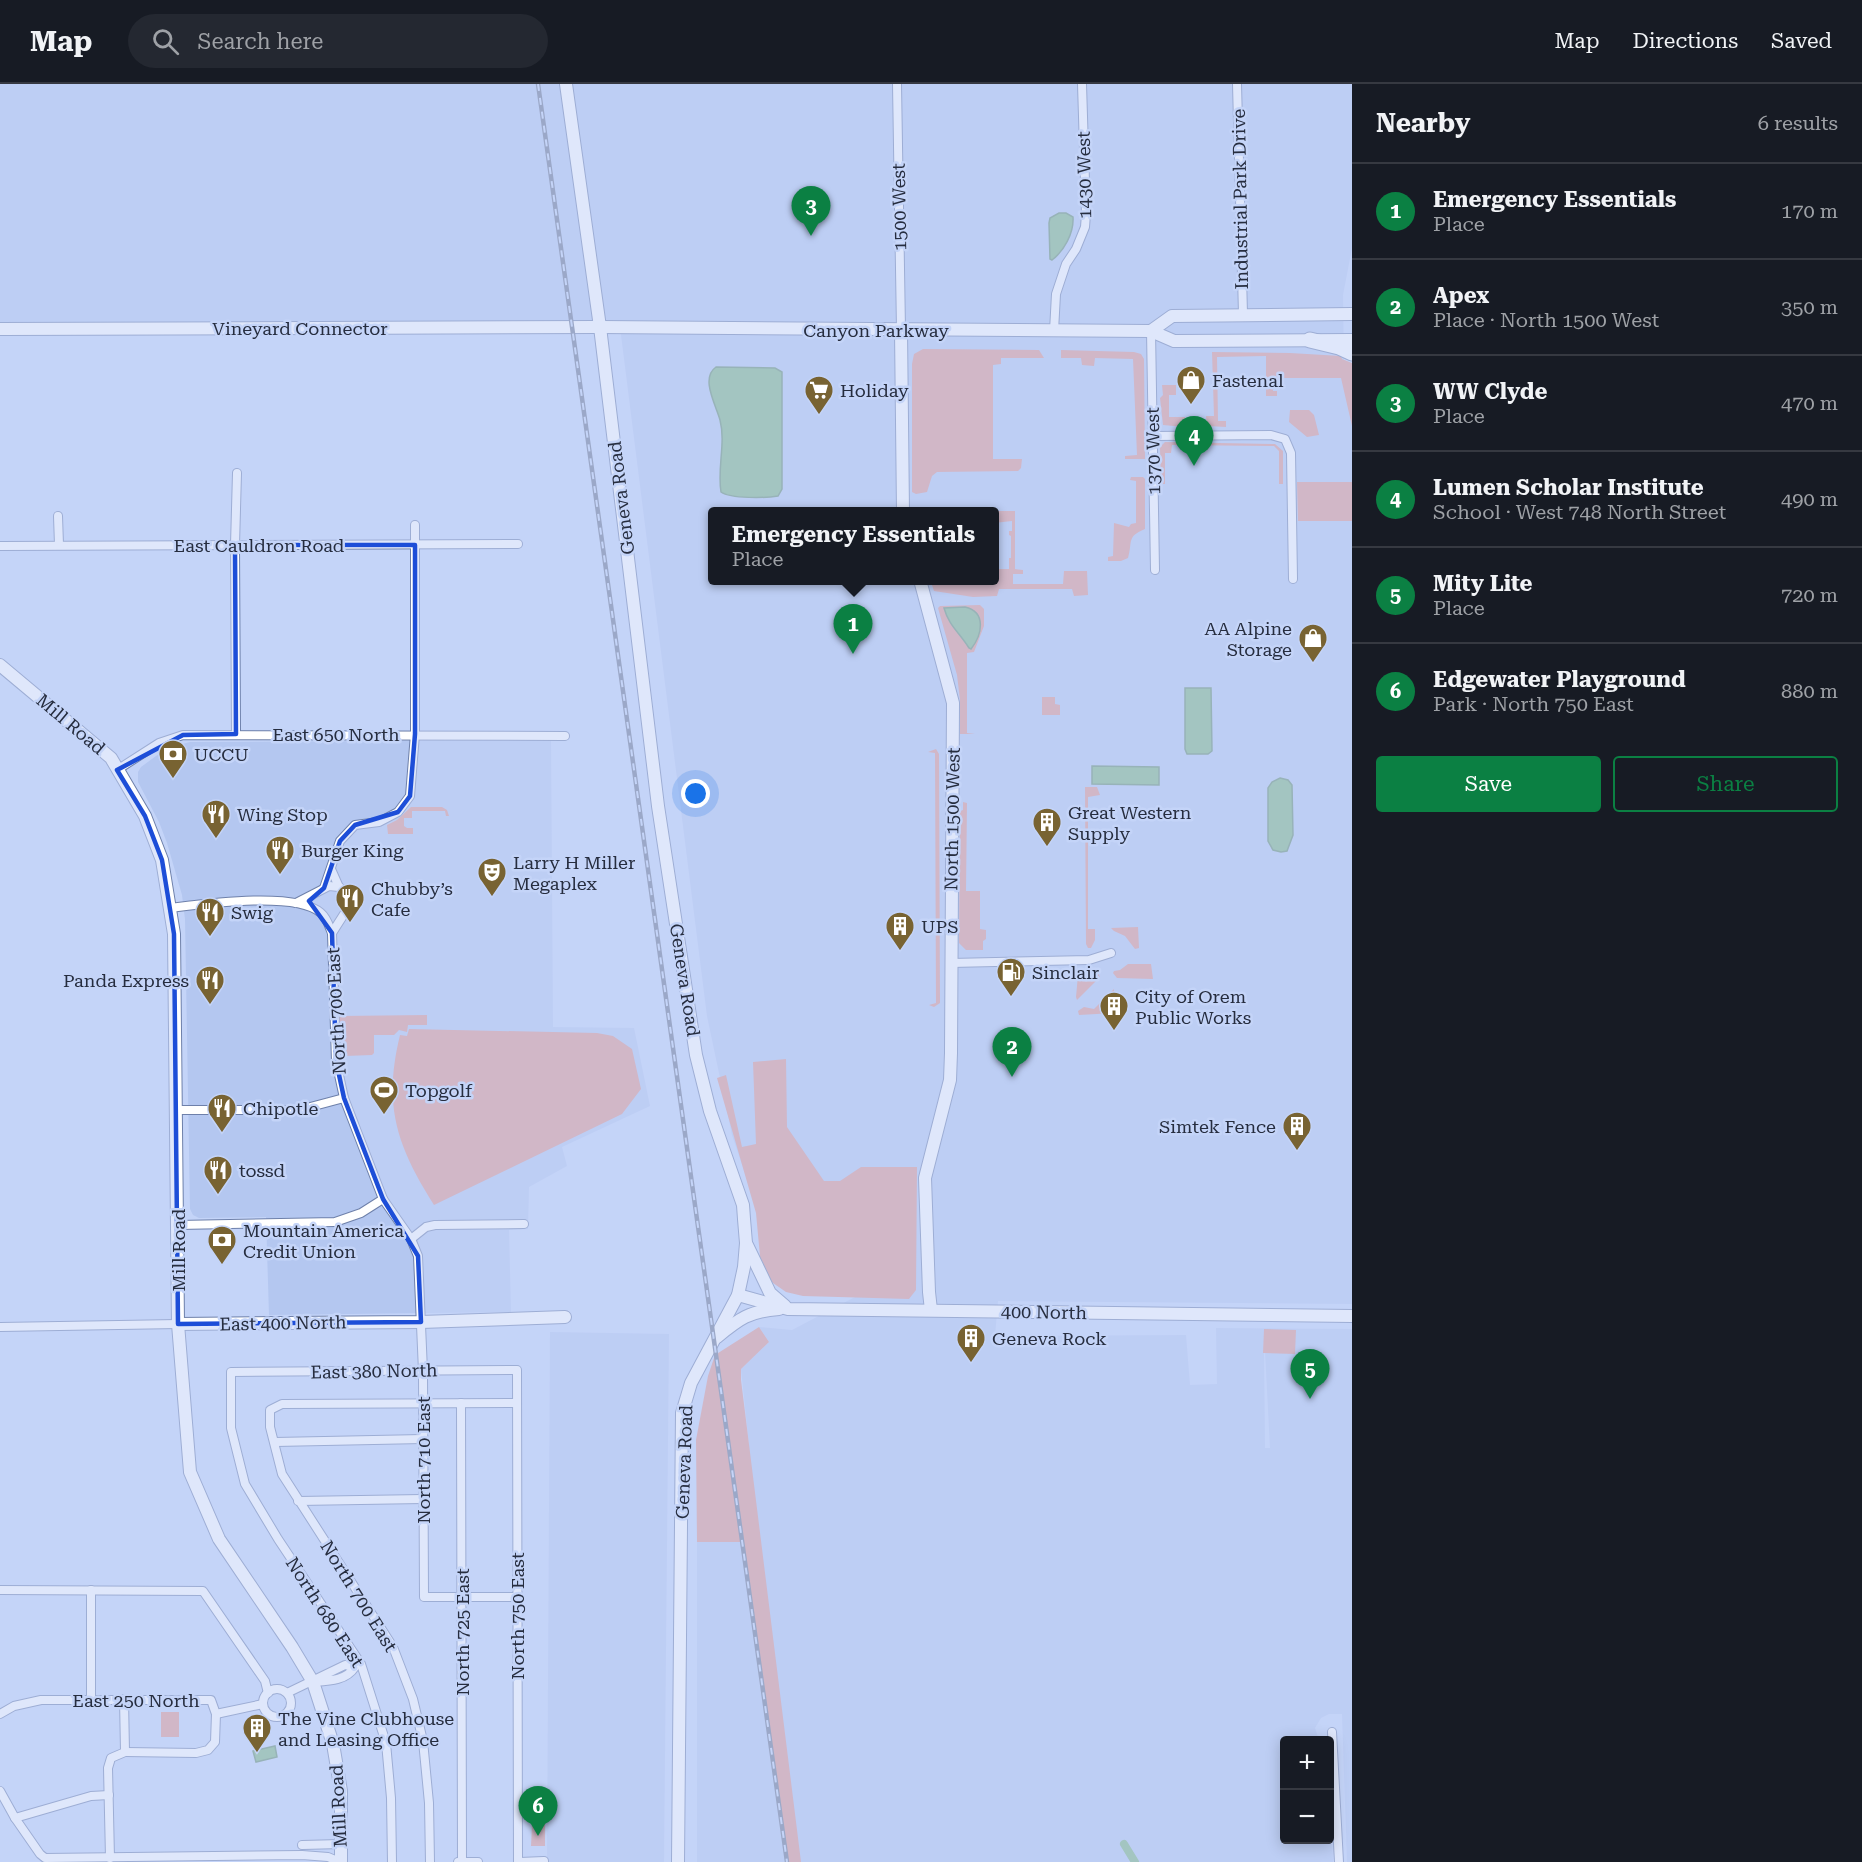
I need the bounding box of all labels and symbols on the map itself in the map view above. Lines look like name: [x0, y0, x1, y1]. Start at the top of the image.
street label: Industrial Park Drive: [1228, 108, 1252, 289]
street label: 1430 West: [1073, 131, 1095, 219]
street label: 1500 West: [888, 163, 910, 251]
pin: 3: [792, 186, 830, 236]
street label: Vineyard Connector: [212, 318, 388, 339]
street label: Canyon Parkway: [803, 320, 949, 341]
shop icon: Fastenal: [1175, 364, 1207, 406]
place label: Fastenal: [1212, 370, 1284, 391]
supermarket icon: Holiday: [803, 374, 835, 416]
place label: Holiday: [840, 380, 909, 401]
street label: 1370 West: [1142, 407, 1164, 495]
pin: 4: [1174, 416, 1214, 466]
street label: Geneva Road: [604, 440, 638, 556]
street label: East Cauldron Road: [174, 535, 345, 556]
pin: 1: [834, 604, 872, 654]
place label: AA Alpine Storage: [1204, 618, 1292, 660]
shop icon: AA Alpine Storage: [1297, 622, 1329, 664]
street label: Mill Road: [33, 689, 110, 759]
street label: East 650 North: [272, 724, 400, 745]
bank icon: UCCU: [157, 738, 189, 780]
place label: UCCU: [194, 744, 249, 765]
street label: North 1500 West: [940, 747, 964, 891]
your location: [681, 779, 710, 808]
restaurant icon: Wing Stop: [200, 798, 232, 840]
place label: Great Western Supply: [1068, 802, 1192, 844]
place label: Wing Stop: [237, 804, 328, 825]
building icon: Great Western Supply: [1031, 806, 1063, 848]
restaurant icon: Burger King: [264, 834, 296, 876]
place label: Burger King: [301, 840, 404, 861]
place label: Larry H Miller Megaplex: [513, 852, 635, 894]
theatre icon: Larry H Miller Megaplex: [476, 856, 508, 898]
place label: Chubby’s Cafe: [371, 878, 453, 920]
restaurant icon: Chubby’s Cafe: [334, 882, 366, 924]
restaurant icon: Swig: [194, 896, 226, 938]
place label: Swig: [231, 902, 274, 923]
building icon: UPS: [884, 910, 916, 952]
place label: UPS: [921, 916, 958, 937]
street label: Geneva Road: [666, 922, 704, 1038]
street label: North 700 East: [322, 947, 350, 1075]
fuel station icon: Sinclair: [995, 956, 1027, 998]
place label: Sinclair: [1032, 962, 1099, 983]
restaurant icon: Panda Express: [194, 964, 226, 1006]
place label: Panda Express: [63, 970, 189, 991]
place label: City of Orem Public Works: [1135, 986, 1251, 1028]
building icon: City of Orem Public Works: [1098, 990, 1130, 1032]
pin: 2: [992, 1028, 1032, 1077]
sports icon: Topgolf: [368, 1074, 400, 1116]
place label: Topgolf: [405, 1080, 473, 1101]
restaurant icon: Chipotle: [206, 1092, 238, 1134]
place label: Chipotle: [243, 1098, 318, 1119]
building icon: Simtek Fence: [1281, 1110, 1313, 1152]
place label: Simtek Fence: [1159, 1116, 1276, 1137]
restaurant icon: tossd: [202, 1154, 234, 1196]
place label: tossd: [239, 1160, 286, 1181]
street label: Mill Road: [168, 1208, 189, 1291]
place label: Mountain America Credit Union: [243, 1220, 404, 1262]
bank icon: Mountain America Credit Union: [206, 1224, 238, 1266]
street label: 400 North: [1001, 1301, 1088, 1323]
street label: East 400 North: [219, 1311, 347, 1335]
building icon: Geneva Rock: [955, 1322, 987, 1364]
place label: Geneva Rock: [992, 1328, 1107, 1349]
pin: 5: [1290, 1350, 1330, 1399]
street label: East 380 North: [310, 1359, 438, 1383]
street label: North 710 East: [413, 1396, 434, 1524]
street label: Geneva Road: [672, 1404, 697, 1519]
street label: North 700 East: [316, 1536, 402, 1656]
street label: North 750 East: [507, 1552, 528, 1680]
street label: North 680 East: [282, 1553, 369, 1671]
street label: North 725 East: [452, 1568, 473, 1696]
street label: East 250 North: [72, 1690, 200, 1711]
place label: The Vine Clubhouse and Leasing Office: [278, 1708, 454, 1750]
building icon: The Vine Clubhouse and Leasing Office: [241, 1712, 273, 1754]
street label: Mill Road: [325, 1764, 351, 1848]
pin: 6: [518, 1786, 558, 1836]

